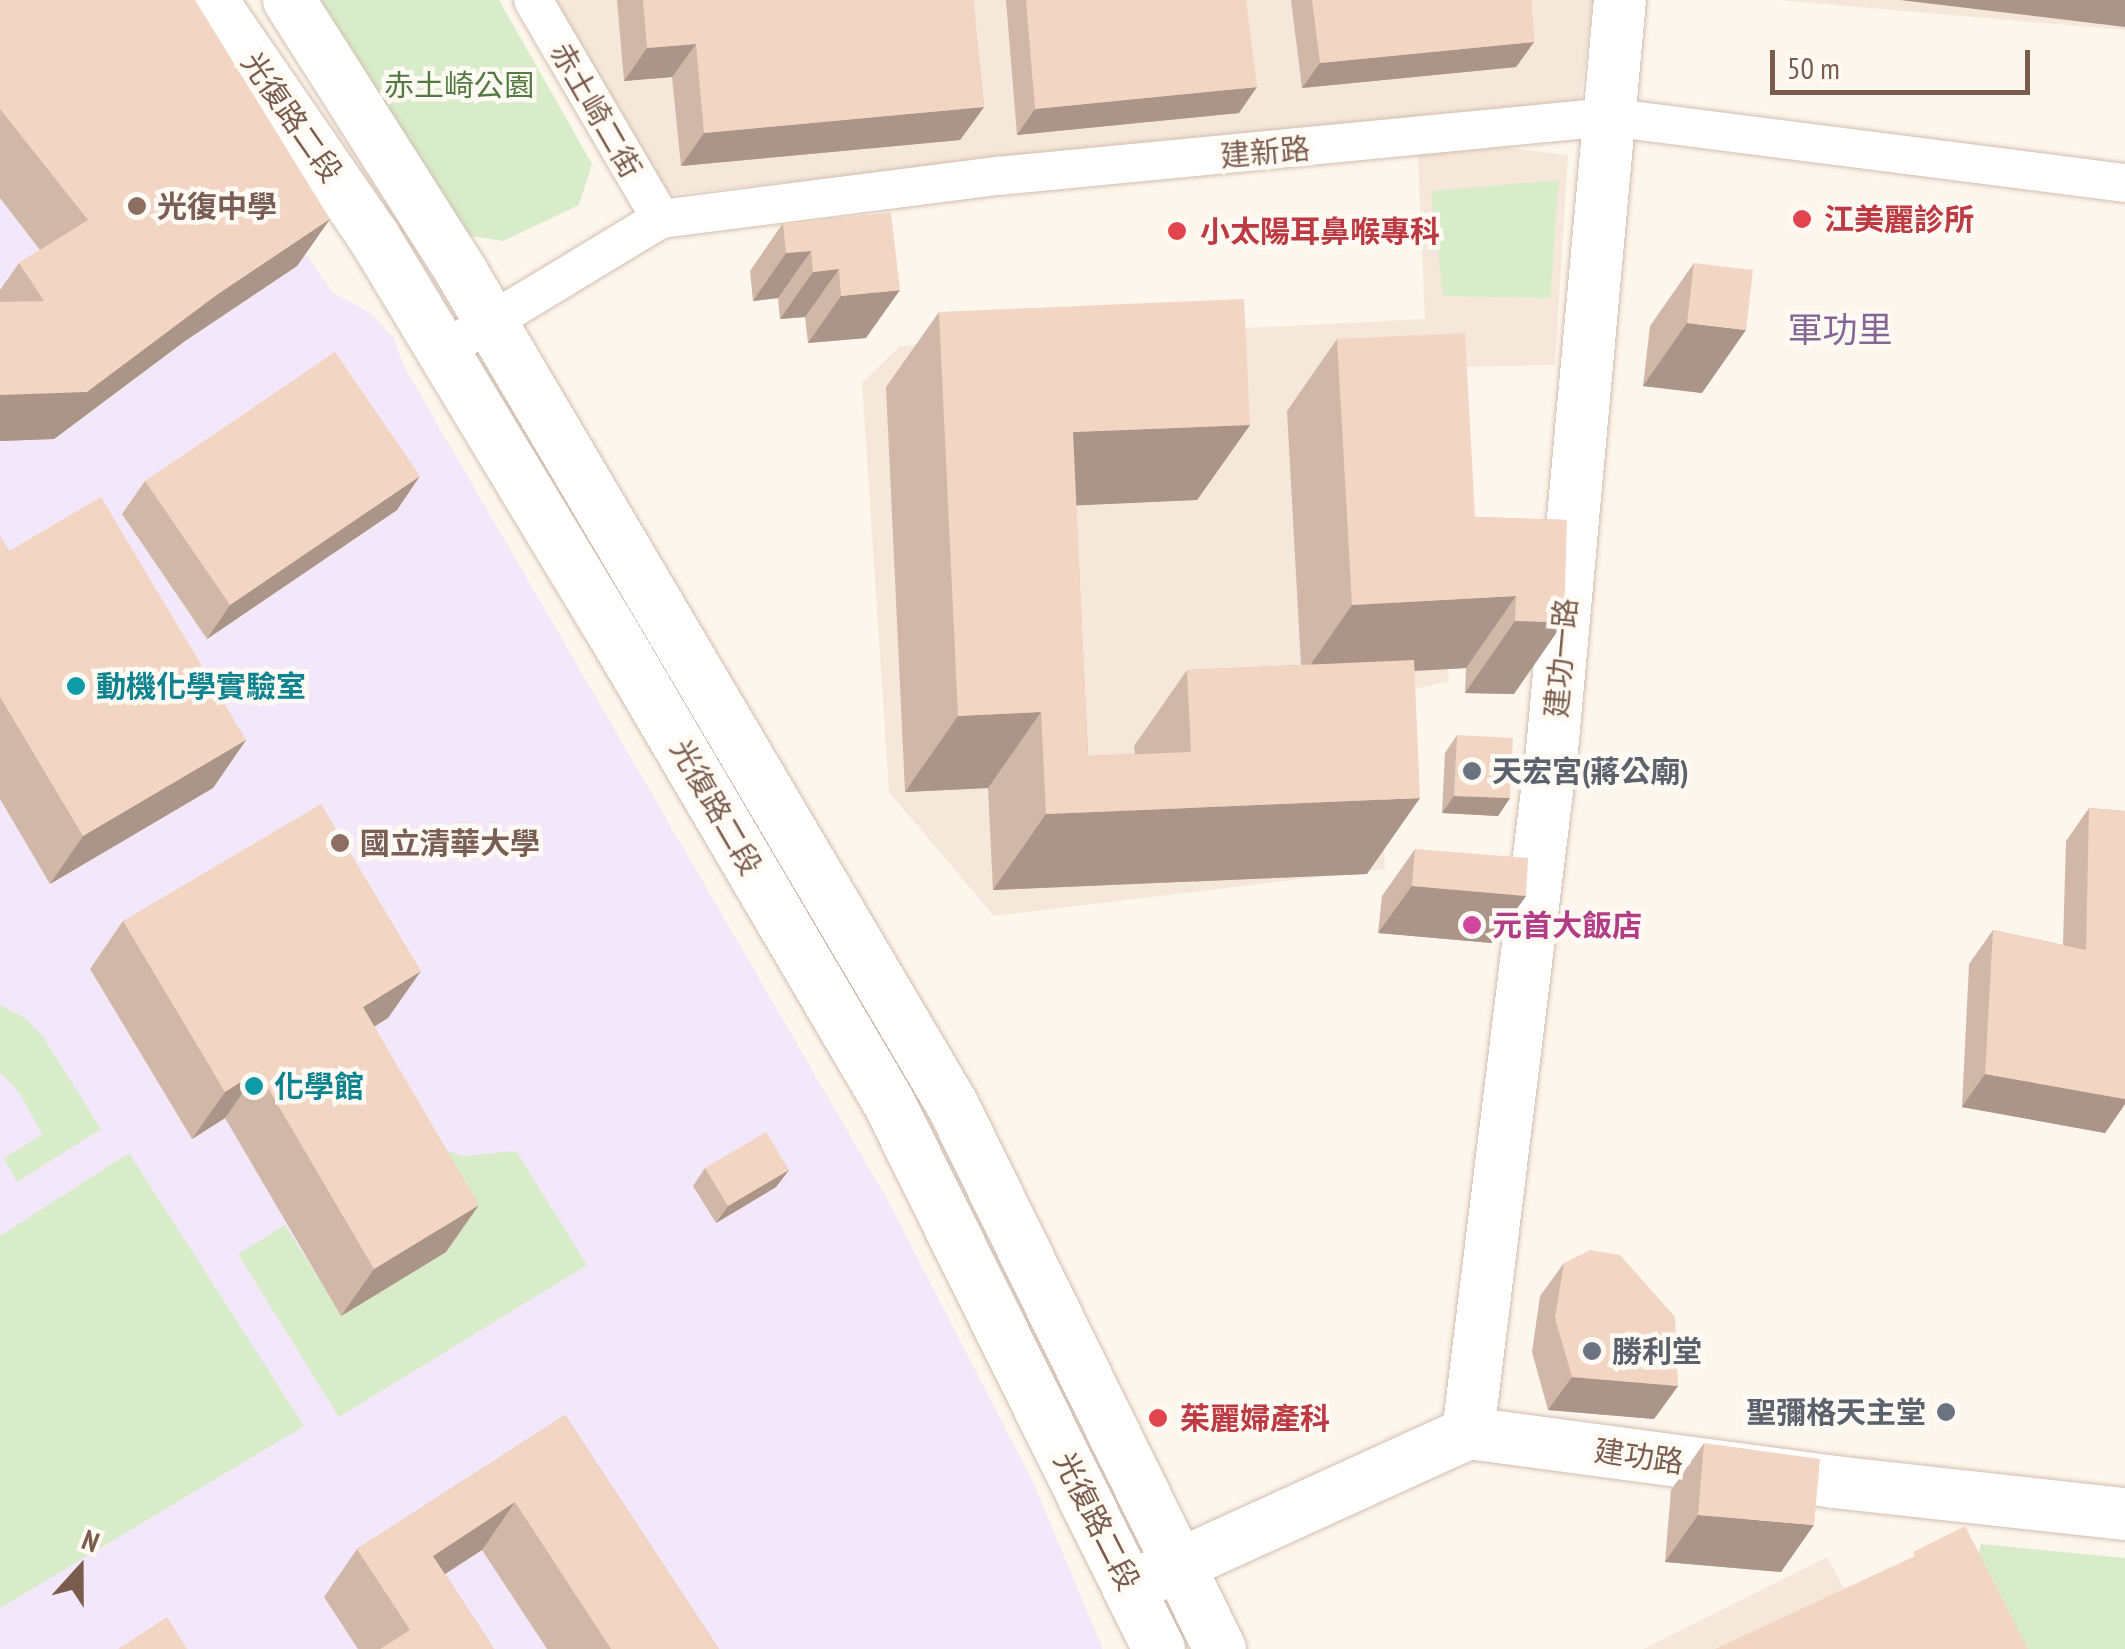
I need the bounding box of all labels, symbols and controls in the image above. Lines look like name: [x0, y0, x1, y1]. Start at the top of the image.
scale bar: [1775, 30, 2035, 92]
street label: 赤土崎二街: [543, 36, 649, 184]
street label: 光復路二段: [234, 45, 350, 189]
text: 50 m: [1787, 48, 1840, 87]
park label: 赤土崎公園: [384, 67, 534, 103]
street label: 建新路: [1219, 130, 1311, 174]
place label: 光復中學: [157, 188, 277, 224]
marker: 光復中學: [126, 195, 148, 217]
place label: 江美麗診所: [1824, 201, 1974, 237]
marker: 江美麗診所: [1789, 206, 1815, 232]
place label: 小太陽耳鼻喉專科: [1200, 213, 1440, 249]
marker: 小太陽耳鼻喉專科: [1164, 218, 1190, 244]
district label: 軍功里: [1788, 308, 1892, 350]
street label: 建功一路: [1538, 597, 1584, 719]
place label: 動機化學實驗室: [96, 668, 306, 704]
marker: 動機化學實驗室: [65, 675, 87, 697]
street label: 光復路二段: [663, 733, 769, 881]
place label: 天宏宮(蔣公廟): [1492, 753, 1689, 789]
marker: 天宏宮(蔣公廟): [1461, 760, 1483, 782]
place label: 國立清華大學: [360, 825, 540, 861]
marker: 國立清華大學: [329, 832, 351, 854]
place label: 元首大飯店: [1492, 907, 1642, 943]
marker: 元首大飯店: [1461, 914, 1483, 936]
place label: 化學館: [274, 1068, 364, 1104]
marker: 化學館: [243, 1075, 265, 1097]
place label: 勝利堂: [1612, 1333, 1702, 1369]
marker: 勝利堂: [1581, 1340, 1603, 1362]
place label: 聖彌格天主堂: [1746, 1394, 1926, 1430]
place label: 茱麗婦產科: [1180, 1400, 1330, 1436]
marker: 聖彌格天主堂: [1935, 1401, 1957, 1423]
marker: 茱麗婦產科: [1145, 1405, 1171, 1431]
street label: 建功路: [1592, 1432, 1686, 1480]
street label: 光復路二段: [1047, 1446, 1147, 1596]
north arrow: [30, 1519, 130, 1619]
text: N: [77, 1521, 105, 1561]

